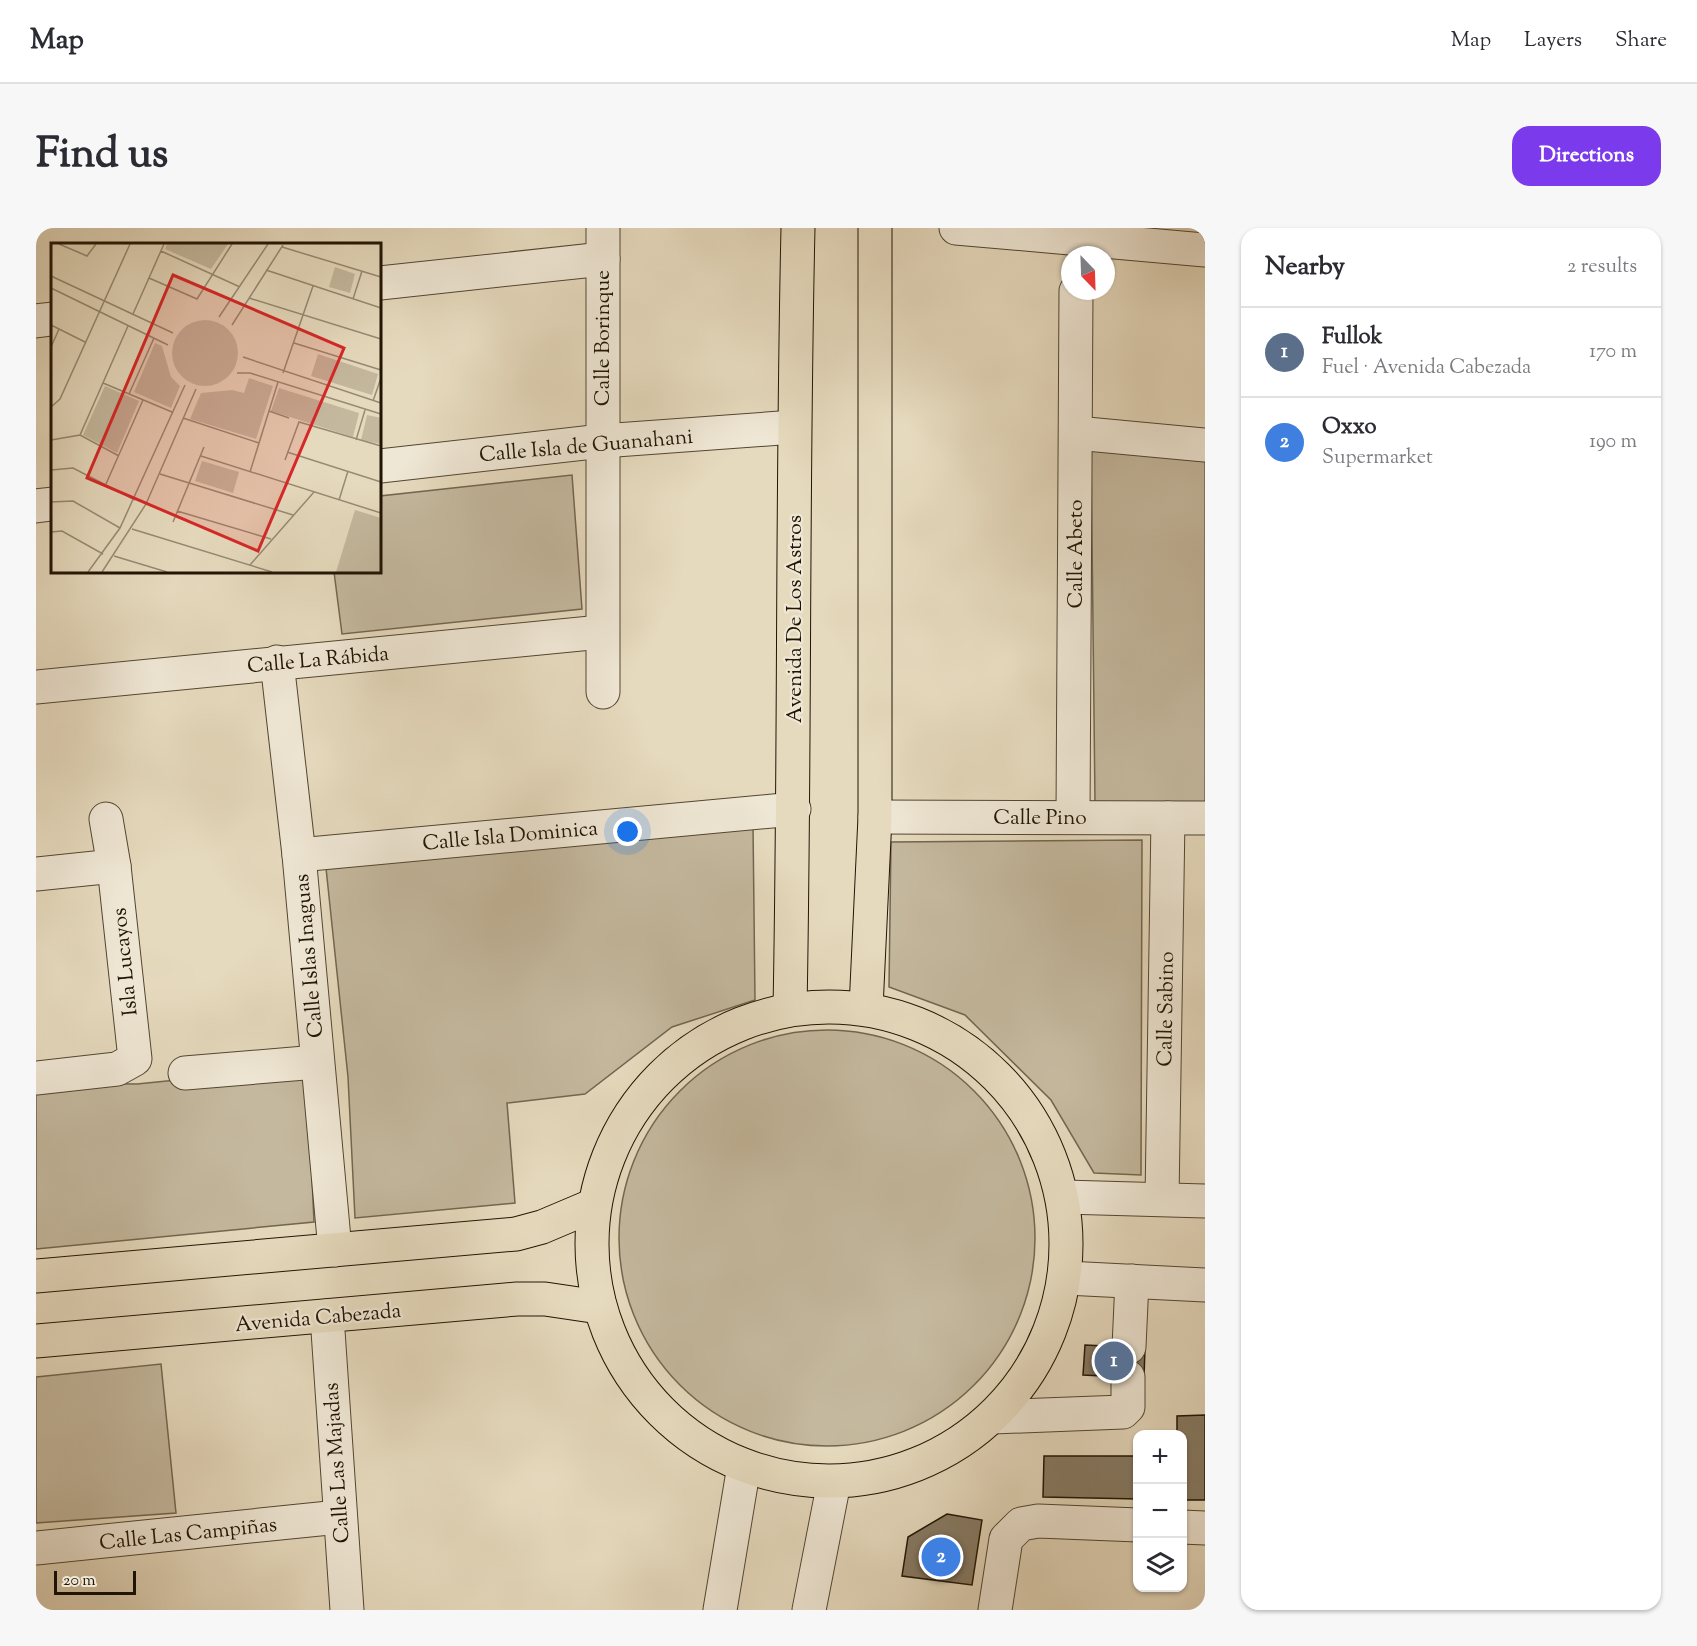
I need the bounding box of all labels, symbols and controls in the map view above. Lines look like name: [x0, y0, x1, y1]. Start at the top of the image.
text: Map: [30, 21, 84, 61]
text: Map: [1451, 26, 1491, 56]
text: Layers: [1524, 26, 1582, 56]
text: Share: [1615, 26, 1667, 56]
text: Find us: [36, 126, 168, 186]
button: Directions: [1512, 126, 1661, 186]
inset map: [51, 243, 381, 573]
north arrow: [1061, 246, 1115, 300]
text: Nearby: [1265, 249, 1345, 286]
text: 2 results: [1567, 253, 1637, 282]
street label: Calle Borinque: [589, 270, 619, 406]
text: Fullok: [1322, 322, 1383, 354]
text: 1: [1281, 338, 1288, 367]
text: 170 m: [1589, 338, 1637, 367]
text: Fuel · Avenida Cabezada: [1322, 354, 1531, 383]
text: Oxxo: [1322, 412, 1377, 444]
street label: Calle Isla de Guanahani: [478, 423, 694, 471]
text: 2: [1280, 428, 1289, 457]
text: 190 m: [1589, 428, 1637, 457]
text: Supermarket: [1322, 444, 1433, 473]
street label: Calle Abeto: [1062, 500, 1092, 608]
street label: Avenida De Los Astros: [781, 515, 811, 723]
street label: Calle La Rábida: [246, 640, 391, 682]
street label: Calle Pino: [993, 804, 1087, 834]
street label: Calle Isla Dominica: [421, 814, 600, 860]
your location: [613, 817, 642, 846]
street label: Calle Islas Inaguas: [288, 873, 332, 1039]
street label: Isla Lucayos: [105, 906, 147, 1017]
street label: Calle Sabino: [1151, 951, 1183, 1067]
street label: Avenida Cabezada: [234, 1297, 403, 1341]
pin: 1: [1094, 1338, 1134, 1384]
street label: Calle Las Majadas: [317, 1382, 359, 1544]
map controls: [1133, 1430, 1187, 1592]
button: +: [1133, 1430, 1187, 1484]
button: −: [1133, 1484, 1187, 1538]
street label: Calle Las Campiñas: [98, 1511, 279, 1559]
pin: 2: [922, 1534, 960, 1580]
button: layers: [1133, 1538, 1187, 1592]
scale bar: [54, 1568, 136, 1596]
text: 20 m: [63, 1570, 96, 1593]

